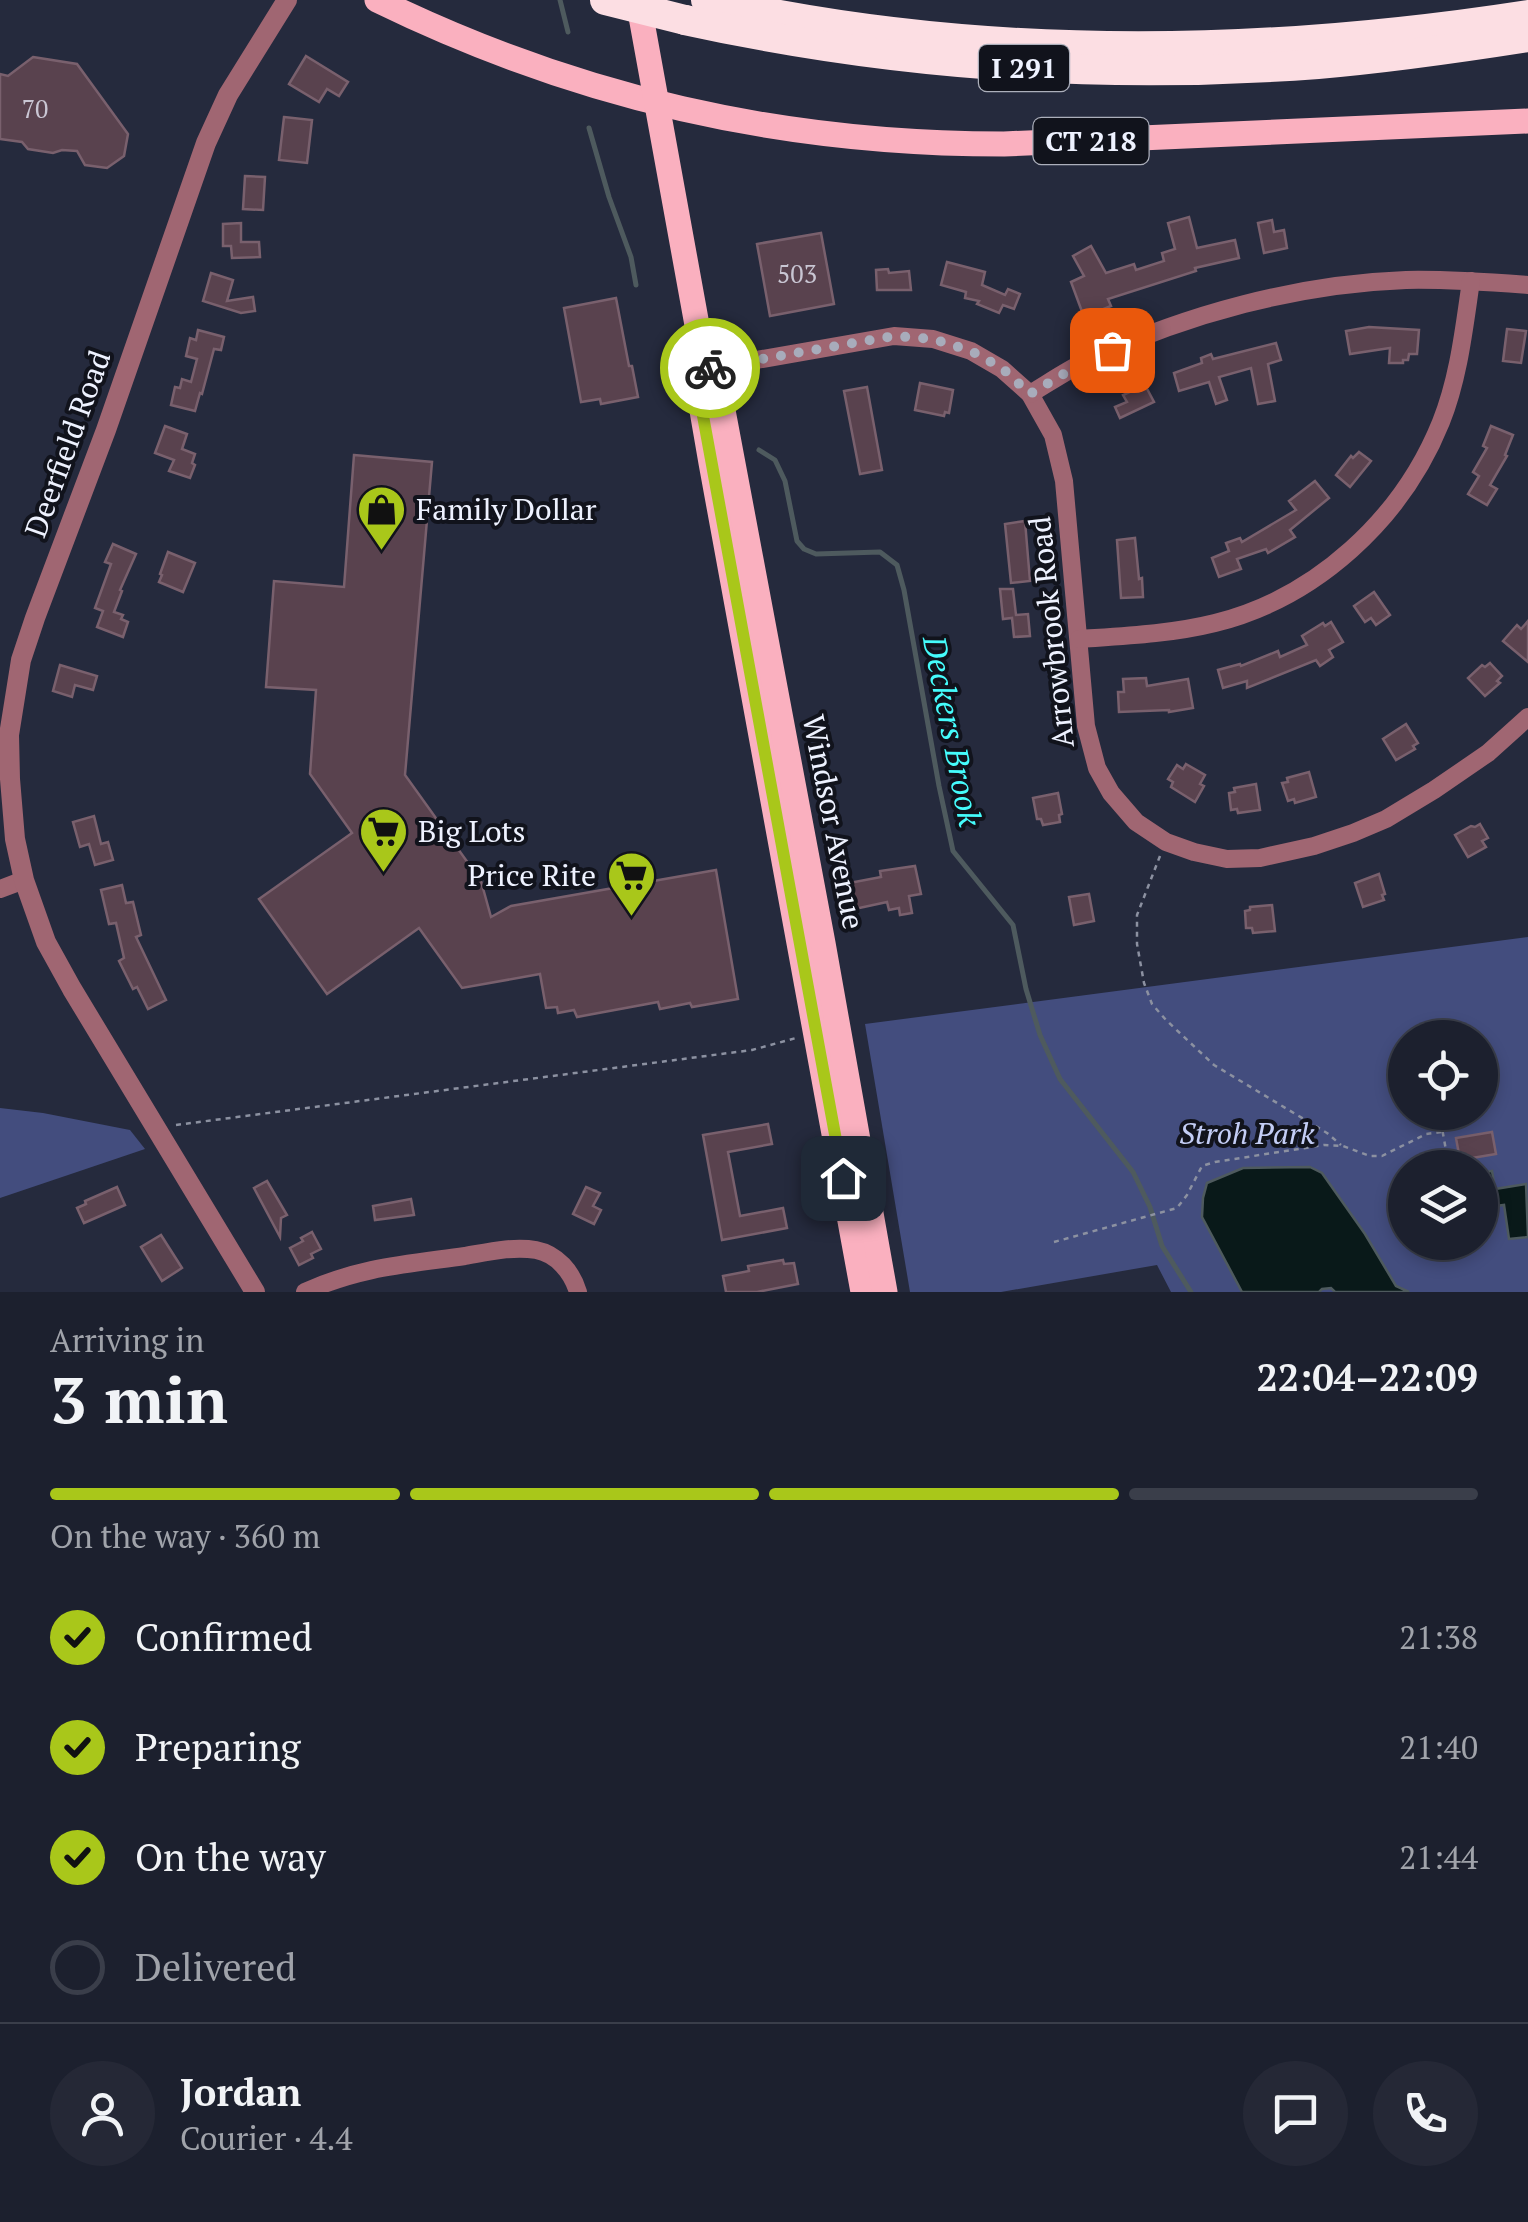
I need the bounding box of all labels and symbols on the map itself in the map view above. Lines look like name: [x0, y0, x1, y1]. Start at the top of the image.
road number: I 291: [979, 45, 1069, 91]
house number: 70: [22, 92, 48, 125]
road number: CT 218: [1034, 118, 1148, 164]
house number: 503: [777, 257, 817, 290]
pin: [1070, 308, 1155, 393]
courier: [660, 318, 760, 418]
street label: Deerfield Road: [15, 345, 119, 543]
shop icon: Family Dollar: [355, 484, 407, 552]
place label: Family Dollar: [416, 489, 597, 529]
street label: Arrowbrook Road: [1019, 514, 1083, 750]
water label: Deckers Brook: [914, 631, 992, 830]
street label: Windsor Avenue: [794, 711, 874, 932]
supermarket icon: Big Lots: [357, 806, 409, 874]
place label: Big Lots: [418, 811, 525, 851]
supermarket icon: Price Rite: [605, 850, 657, 918]
place label: Price Rite: [467, 855, 596, 895]
park label: Stroh Park: [1179, 1113, 1315, 1153]
pin: [801, 1136, 886, 1221]

